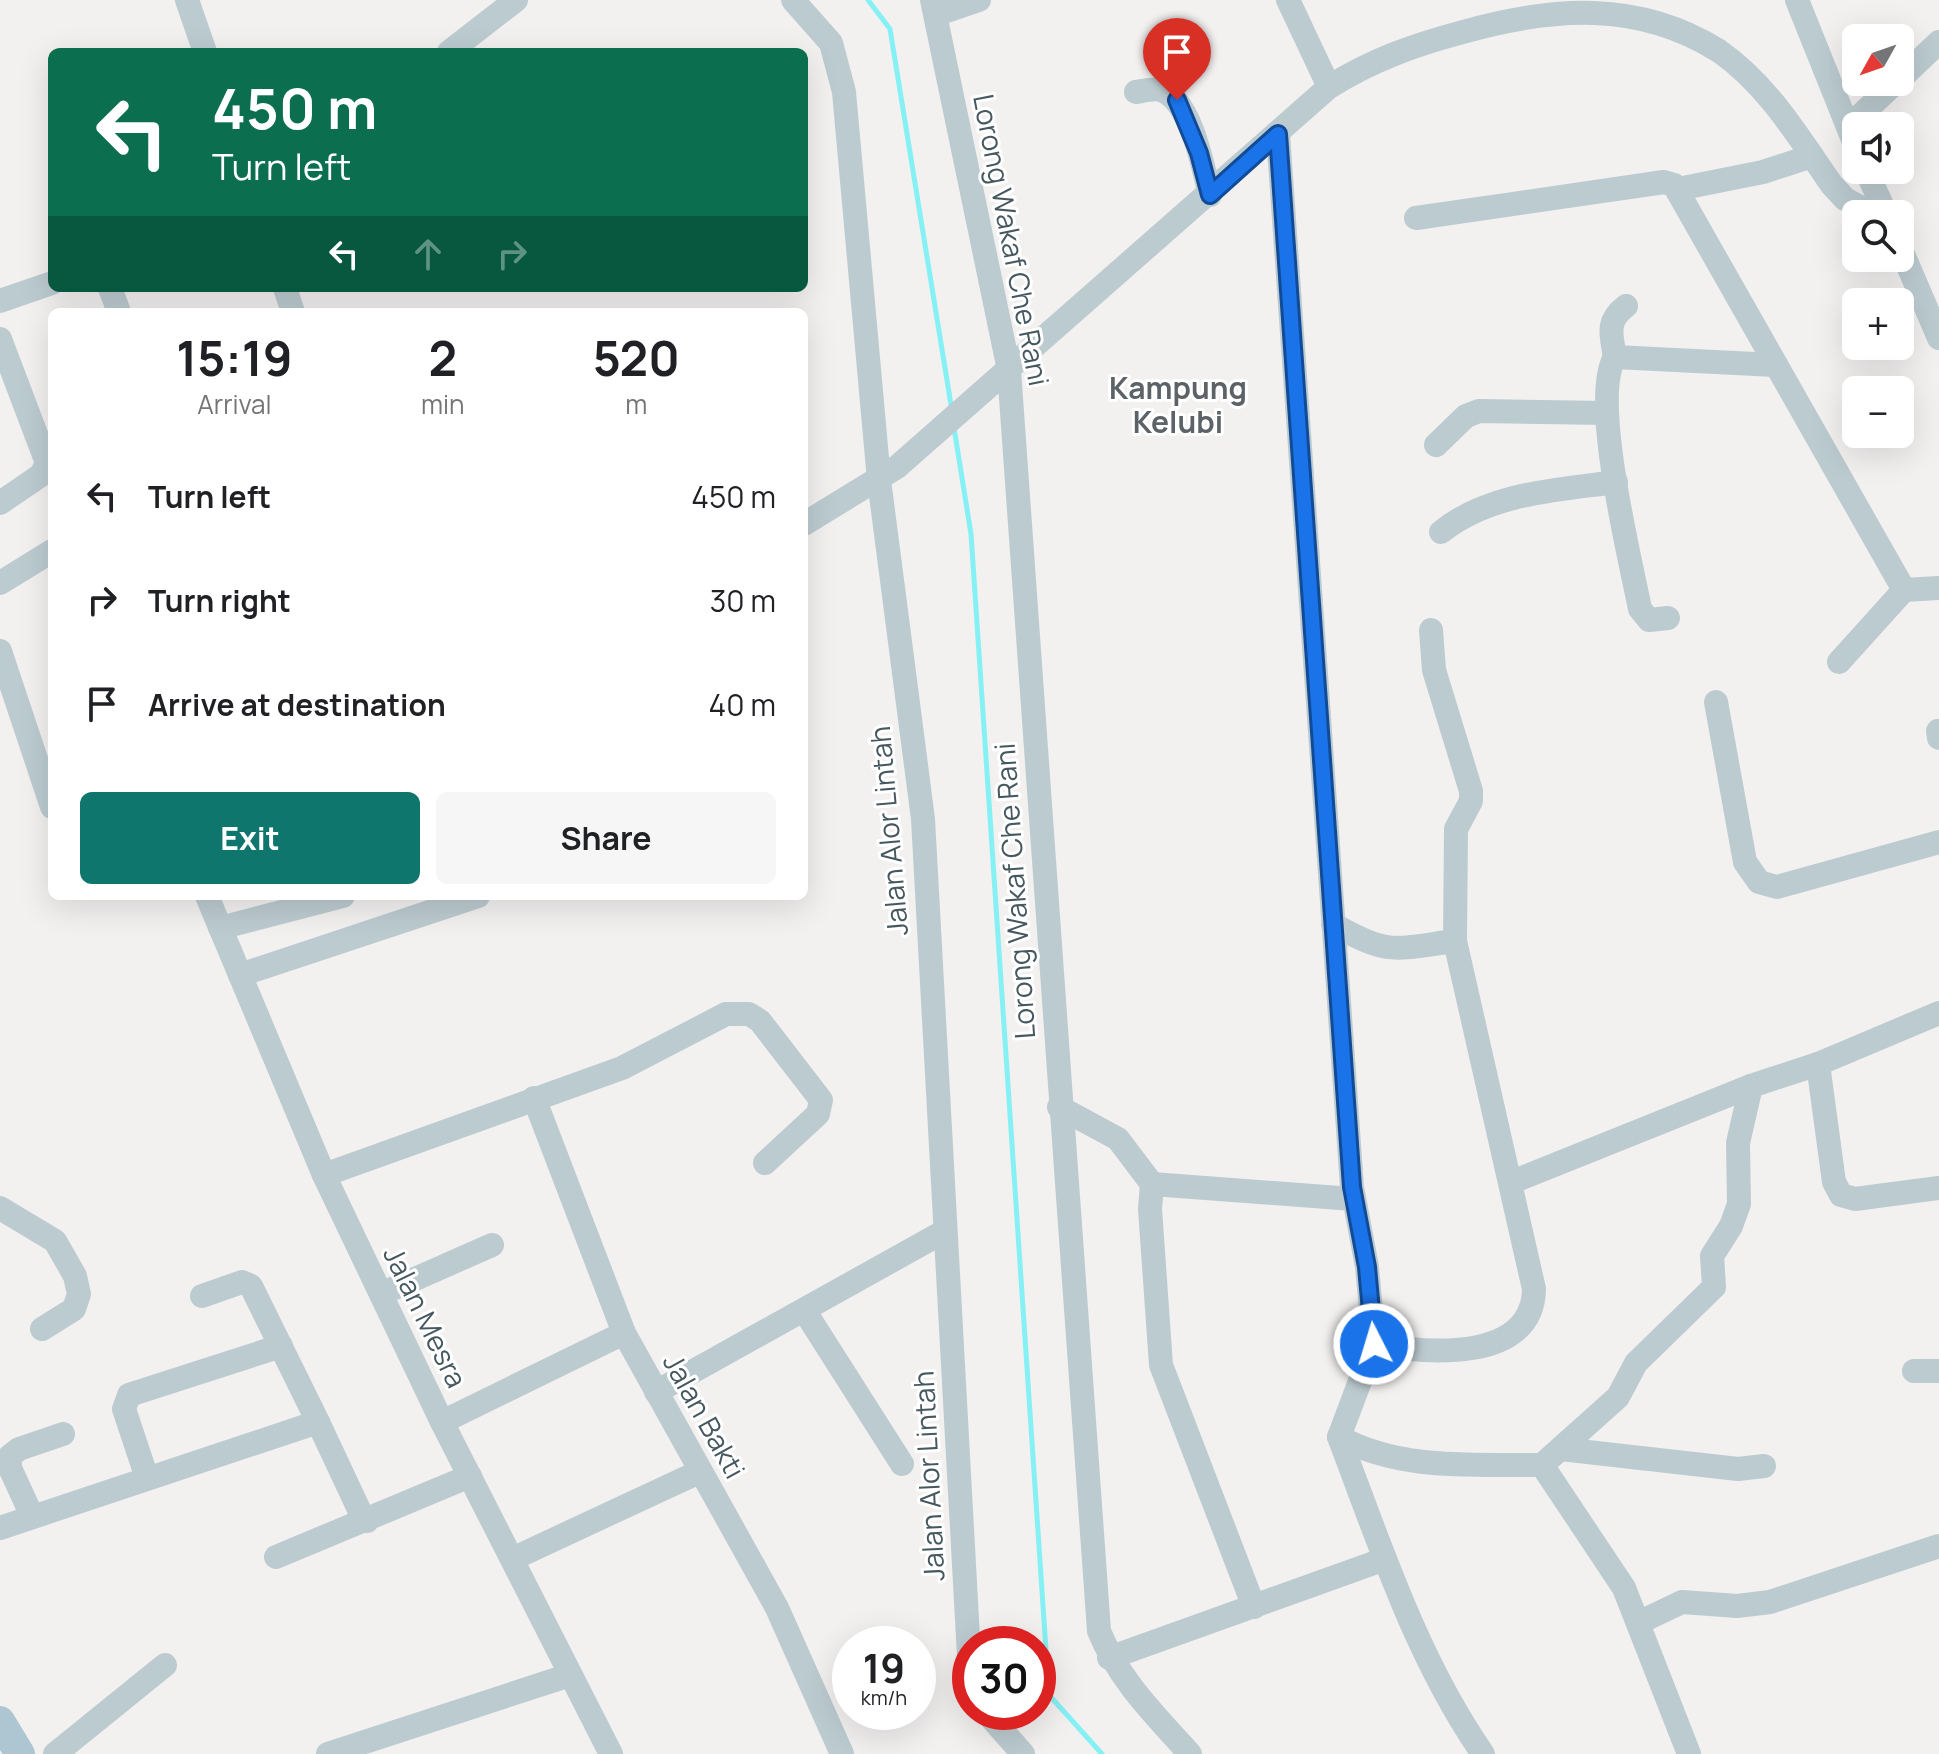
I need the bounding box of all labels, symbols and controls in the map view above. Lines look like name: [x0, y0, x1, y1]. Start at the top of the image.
pin: [1143, 18, 1211, 100]
north arrow: [1842, 24, 1914, 96]
map controls: [1842, 24, 1914, 448]
icon: arrive: [1155, 30, 1199, 74]
text: 450 m: [212, 69, 377, 146]
icon: left: [80, 80, 184, 184]
street label: Lorong Wakaf Che Rani: [965, 91, 1059, 389]
button: sound: [1842, 112, 1914, 184]
text: Turn left: [212, 142, 351, 191]
button: search: [1842, 200, 1914, 272]
icon: left: [322, 232, 366, 276]
icon: ahead: [406, 232, 450, 276]
icon: right: [490, 232, 534, 276]
button: +: [1842, 288, 1914, 360]
text: 15:19: [176, 325, 293, 390]
text: 2: [428, 325, 457, 390]
text: 520: [593, 325, 680, 390]
district label: Kampung Kelubi: [1109, 367, 1247, 442]
button: −: [1842, 376, 1914, 448]
text: Arrival: [197, 386, 272, 422]
text: min: [421, 386, 464, 422]
text: m: [625, 386, 647, 422]
icon: left: [80, 474, 124, 518]
text: Turn left: [148, 476, 271, 517]
text: 450 m: [691, 476, 776, 517]
icon: right: [80, 578, 124, 622]
text: Turn right: [148, 580, 291, 621]
text: 30 m: [710, 580, 776, 621]
icon: arrive: [80, 682, 124, 726]
text: Arrive at destination: [148, 684, 446, 725]
text: 40 m: [709, 684, 776, 725]
street label: Jalan Alor Lintah: [860, 725, 916, 937]
street label: Lorong Wakaf Che Rani: [985, 742, 1043, 1040]
button: Exit: [80, 792, 420, 884]
button: Share: [436, 792, 776, 884]
street label: Jalan Mesra: [375, 1240, 476, 1393]
position arrow: [1332, 1302, 1416, 1386]
street label: Jalan Bakti: [655, 1346, 755, 1485]
street label: Jalan Alor Lintah: [904, 1370, 952, 1582]
speed limit sign: 30: [952, 1626, 1056, 1730]
text: 19: [863, 1640, 905, 1695]
text: km/h: [861, 1684, 907, 1711]

